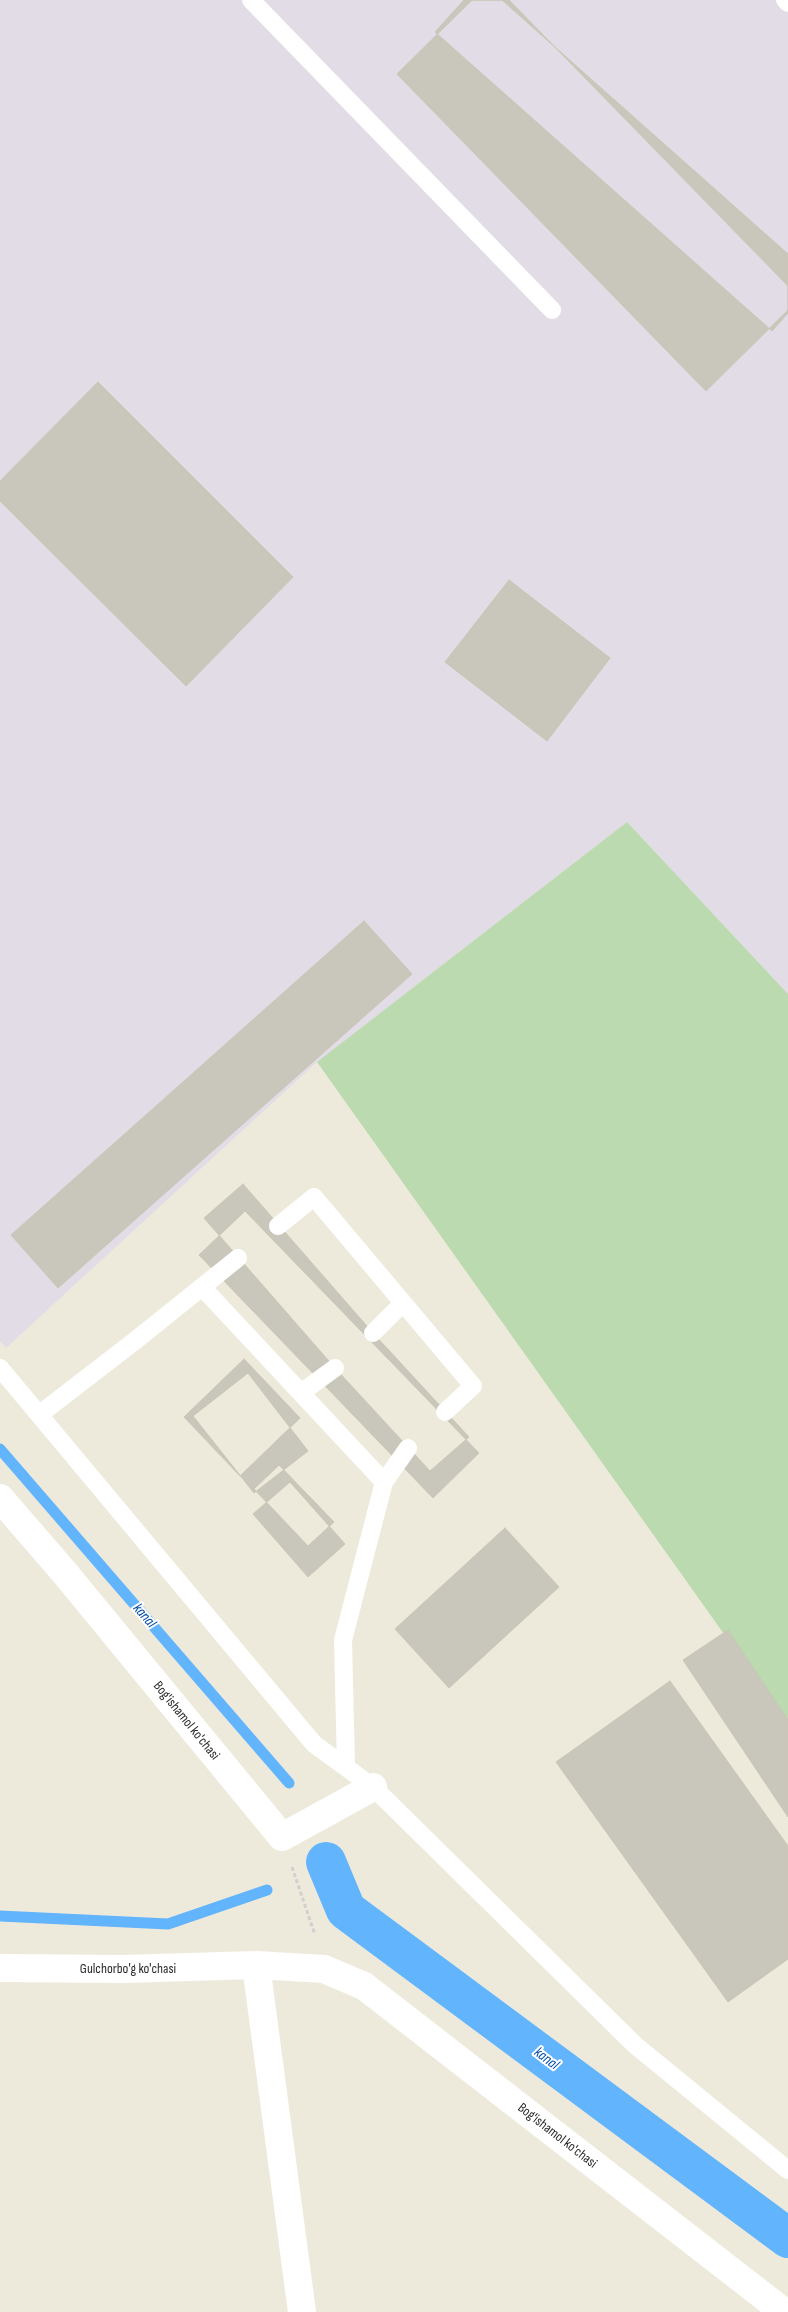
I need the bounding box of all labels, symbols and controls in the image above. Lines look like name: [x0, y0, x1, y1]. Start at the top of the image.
water label: kanal: [129, 1600, 159, 1632]
street label: Bog'ishamol ko'chasi: [149, 1678, 223, 1764]
street label: Gulchorbo'g ko'chasi: [80, 1961, 176, 1977]
water label: kanal: [530, 2044, 562, 2074]
street label: Bog'ishamol ko'chasi: [514, 2100, 600, 2172]

